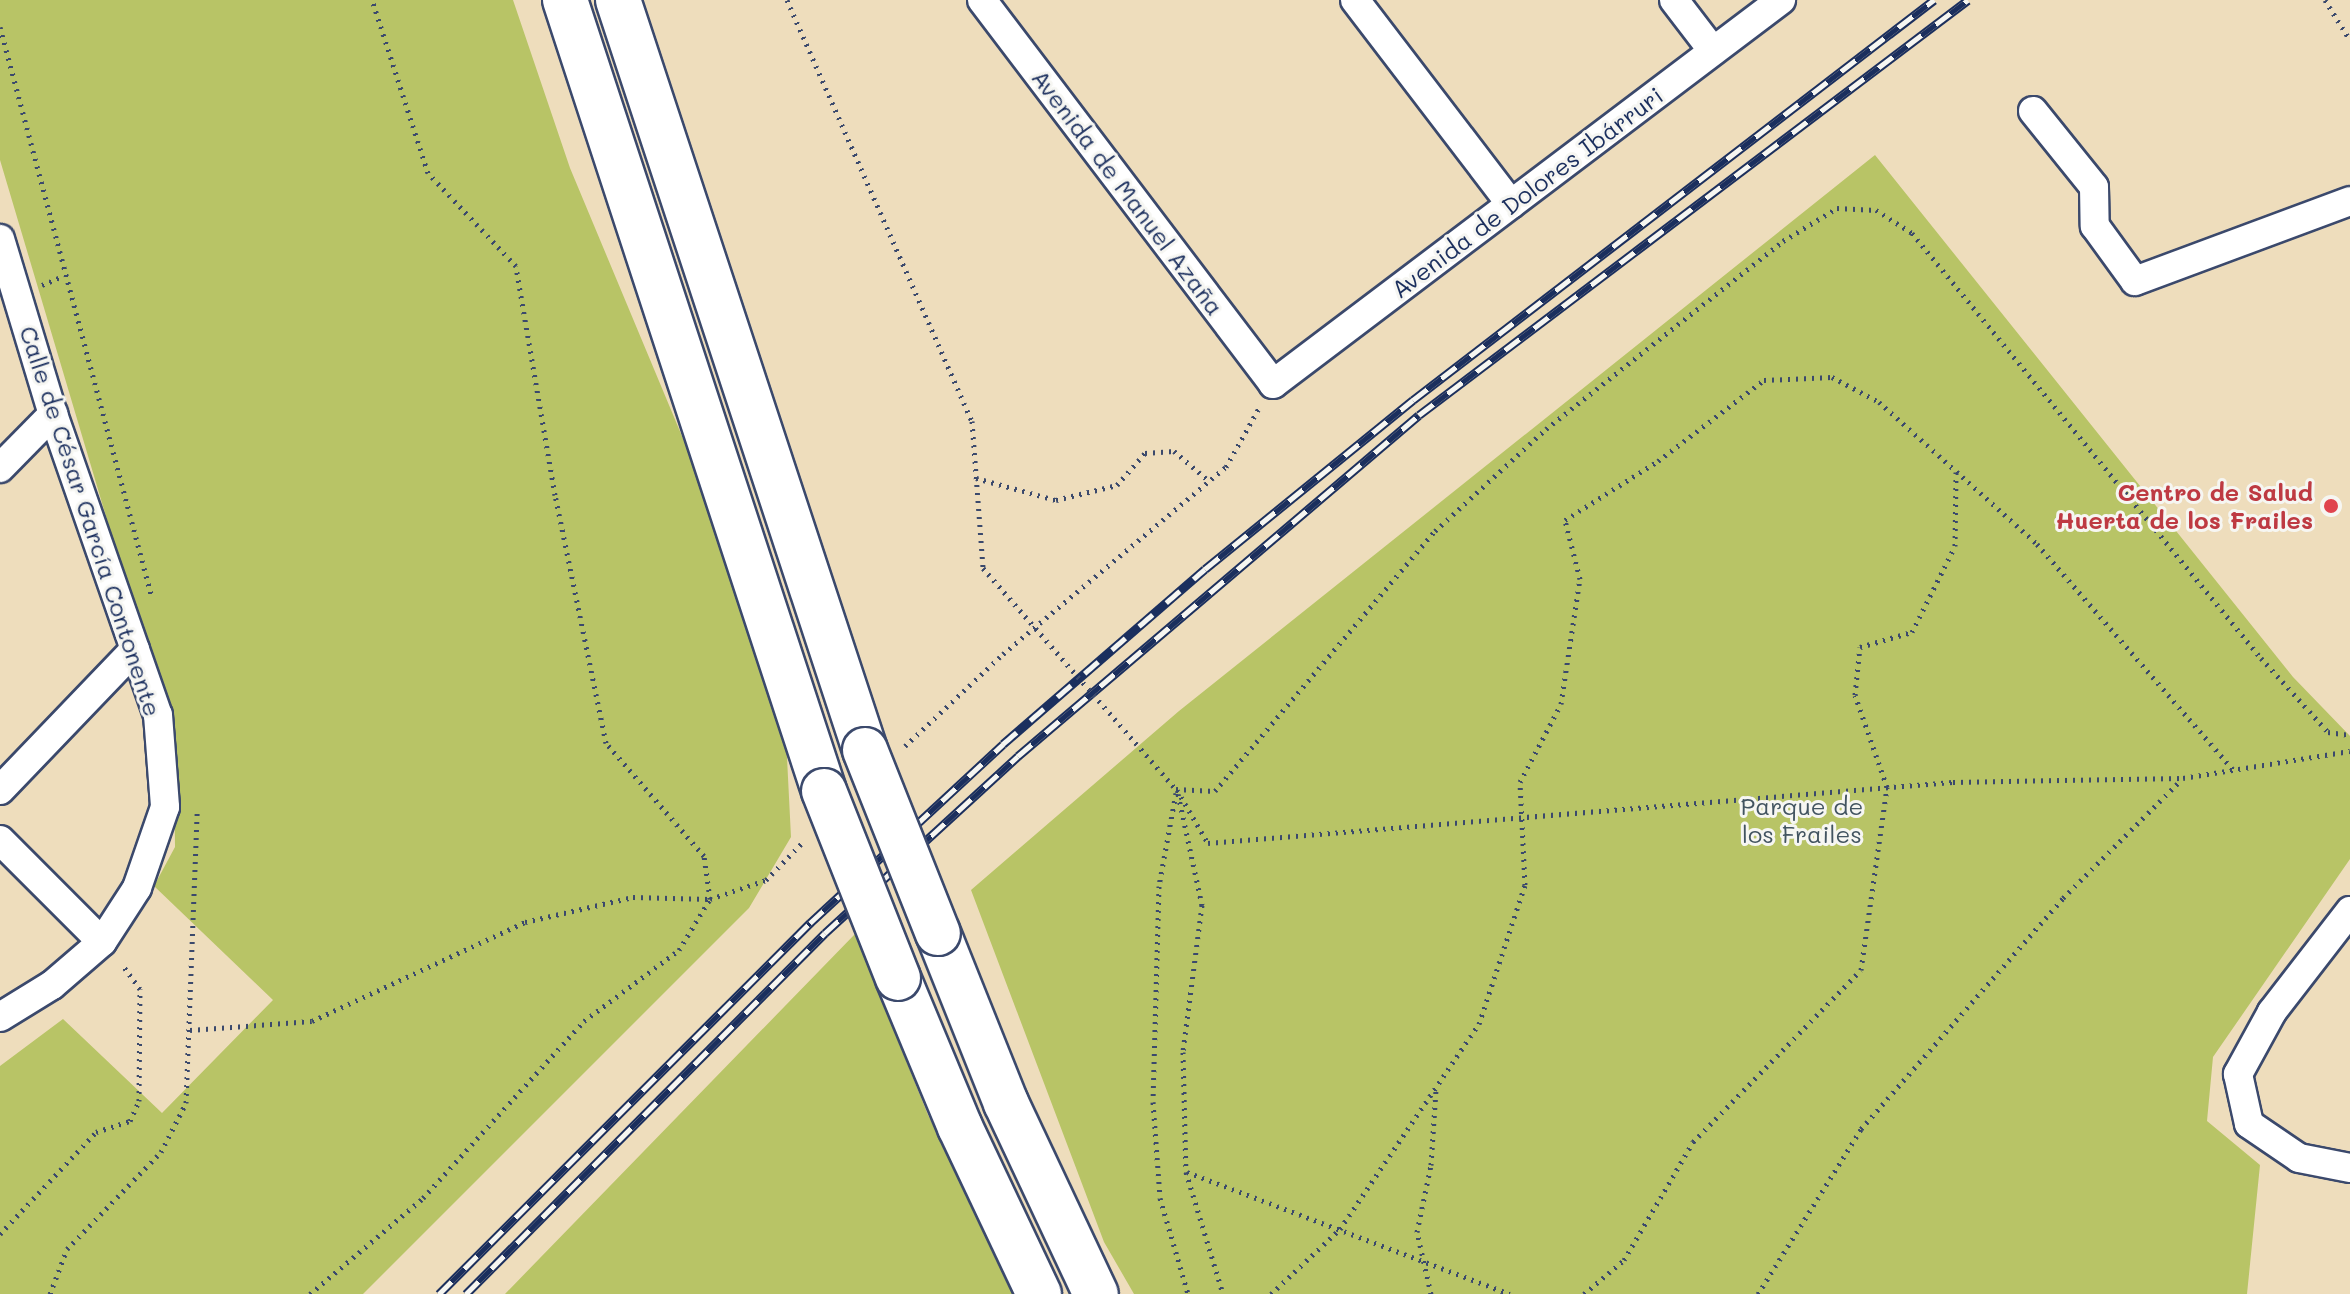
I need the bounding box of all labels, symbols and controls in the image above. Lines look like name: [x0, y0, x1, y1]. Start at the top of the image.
street label: Avenida de Manuel Azaña: [1026, 63, 1230, 321]
street label: Avenida de Dolores Ibárruri: [1386, 80, 1668, 304]
street label: Calle de César García Contonente: [14, 322, 168, 720]
place label: Centro de Salud Huerta de los Frailes: [2056, 478, 2313, 534]
marker: Centro de Salud Huerta de los Frailes: [2320, 495, 2342, 517]
park label: Parque de los Frailes: [1741, 792, 1863, 848]

